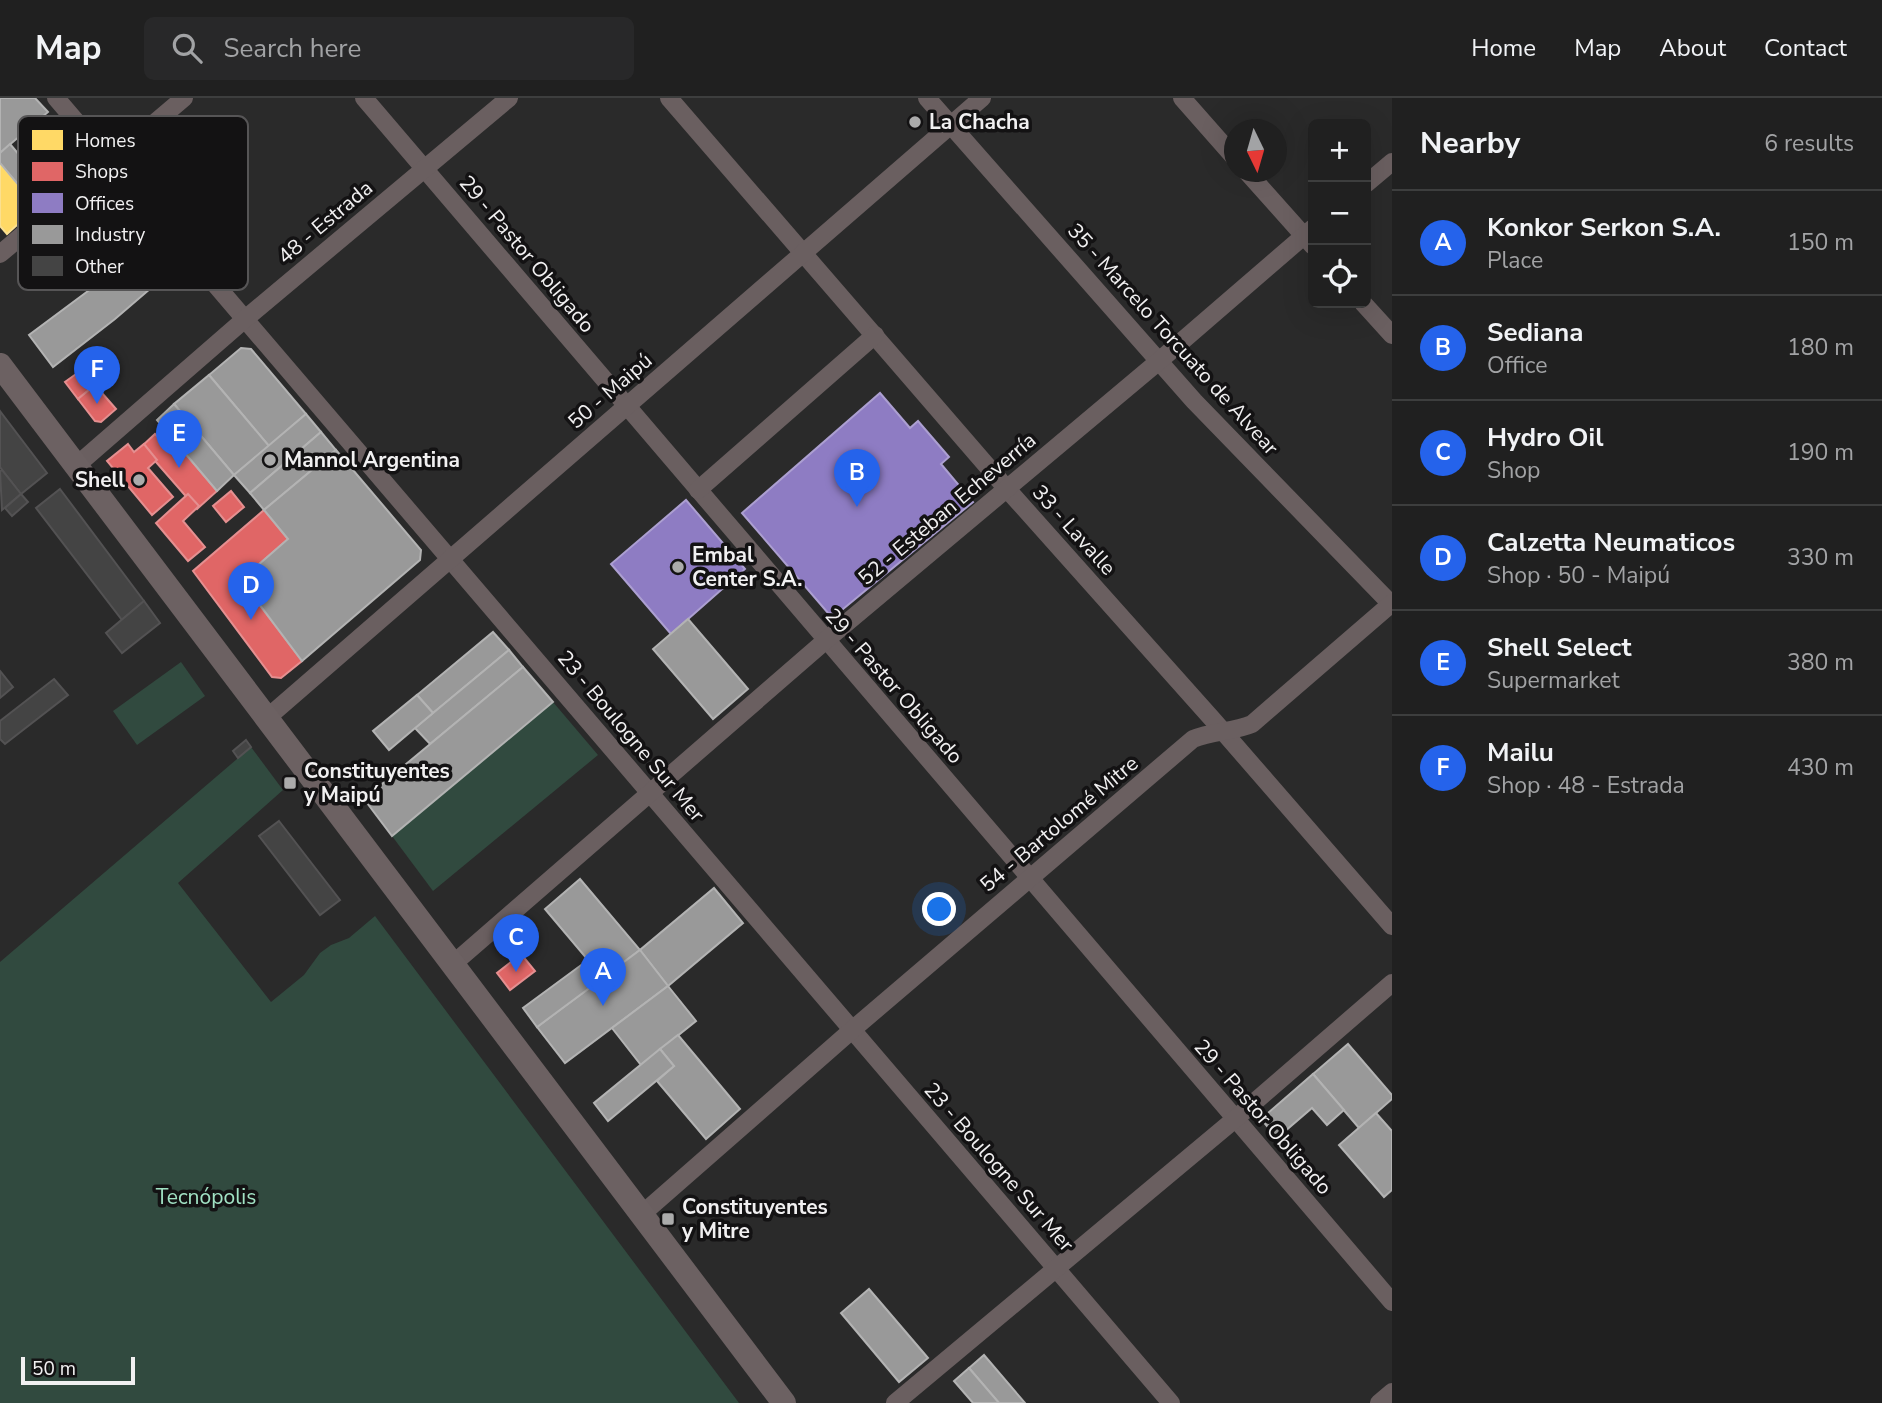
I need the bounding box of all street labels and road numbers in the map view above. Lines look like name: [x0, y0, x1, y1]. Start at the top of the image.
street label: 29 - Pastor Obligado: [453, 169, 601, 339]
street label: 48 - Estrada: [271, 174, 379, 270]
street label: 35 - Marcelo Torcuato de Alvear: [1061, 217, 1285, 461]
street label: 50 - Maipú: [562, 347, 658, 435]
street label: 52 - Esteban Echeverría: [852, 426, 1042, 592]
street label: 33 - Lavalle: [1026, 479, 1122, 581]
street label: 29 - Pastor Obligado: [819, 602, 969, 770]
street label: 23 - Boulogne Sur Mer: [551, 644, 711, 828]
street label: 54 - Bartolomé Mitre: [974, 750, 1144, 898]
street label: 29 - Pastor Obligado: [1188, 1033, 1338, 1201]
street label: 23 - Boulogne Sur Mer: [918, 1077, 1081, 1258]

